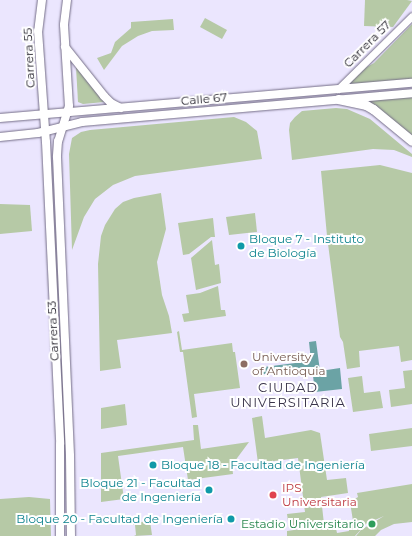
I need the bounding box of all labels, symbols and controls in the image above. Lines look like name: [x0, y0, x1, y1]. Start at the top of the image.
street label: Carrera 57: [341, 18, 393, 70]
street label: Carrera 55: [20, 28, 38, 88]
street label: Calle 67: [180, 90, 228, 108]
place label: Bloque 7 - Instituto de Biología: [249, 232, 364, 260]
marker: Bloque 7 - Instituto de Biología: [236, 241, 246, 251]
street label: Carrera 53: [44, 301, 62, 361]
place label: University of Antioquia: [252, 350, 326, 378]
marker: University of Antioquia: [239, 359, 249, 369]
district label: CIUDAD UNIVERSITARIA: [230, 380, 346, 411]
place label: Bloque 18 - Facultad de Ingeniería: [161, 458, 365, 472]
marker: Bloque 18 - Facultad de Ingeniería: [148, 460, 158, 470]
place label: Bloque 21 - Facultad de Ingeniería: [80, 476, 201, 504]
place label: IPS Universitaria: [282, 481, 357, 509]
marker: Bloque 21 - Facultad de Ingeniería: [204, 485, 214, 495]
marker: IPS Universitaria: [267, 489, 279, 501]
place label: Bloque 20 - Facultad de Ingeniería: [16, 512, 223, 526]
marker: Bloque 20 - Facultad de Ingeniería: [226, 514, 236, 524]
place label: Estadio Universitario: [241, 517, 364, 531]
marker: Estadio Universitario: [367, 519, 377, 529]

